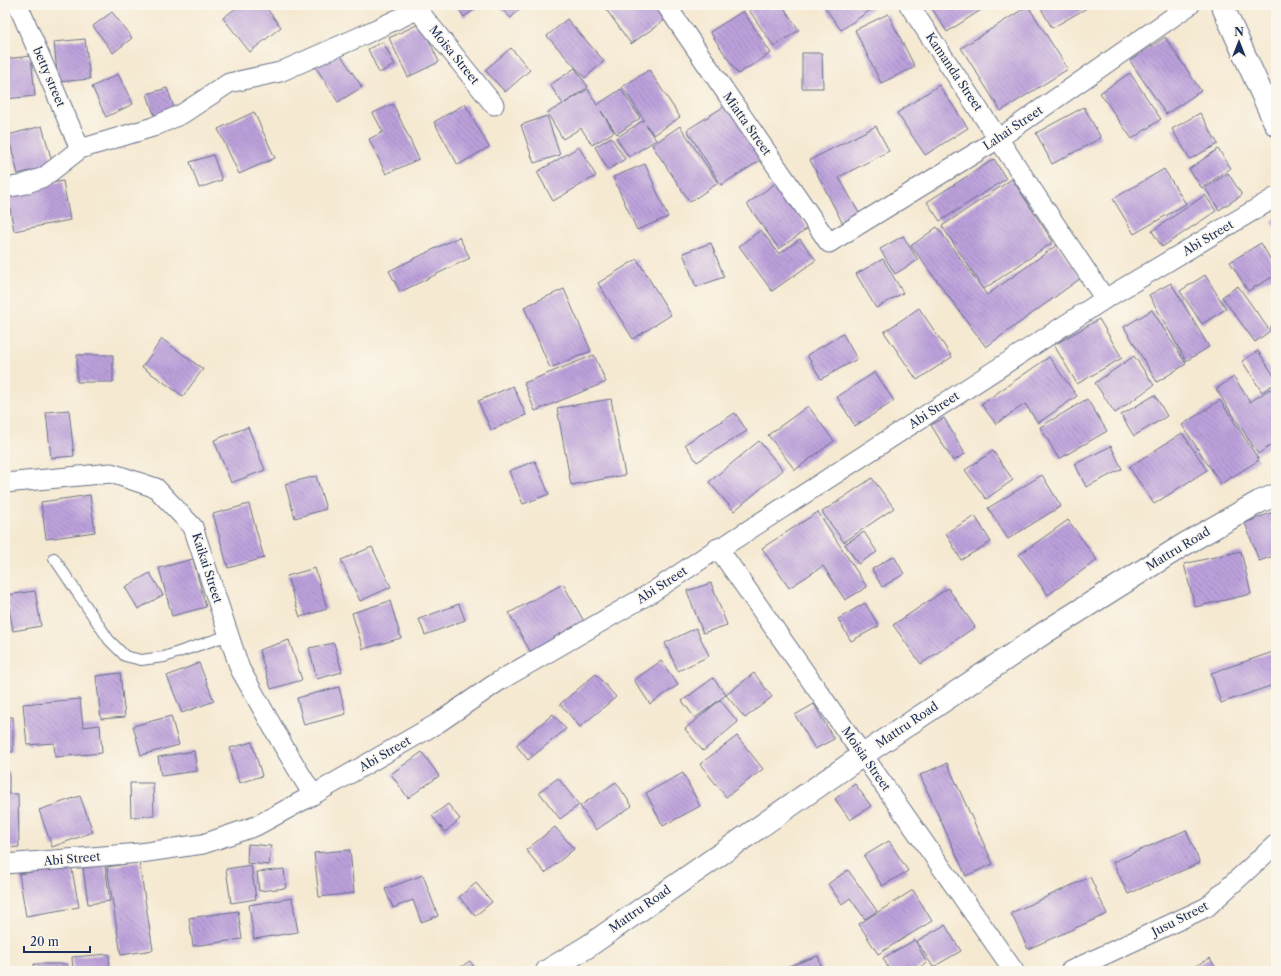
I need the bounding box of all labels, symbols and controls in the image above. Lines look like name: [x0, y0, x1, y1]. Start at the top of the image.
street label: Moisa Street: [426, 22, 483, 88]
north arrow: [1219, 22, 1259, 62]
text: N: [1234, 25, 1244, 39]
street label: Kamanda Street: [923, 30, 987, 114]
street label: betty street: [30, 44, 69, 110]
street label: Miatta Street: [720, 89, 775, 159]
street label: Lahai Street: [980, 102, 1046, 153]
street label: Abi Street: [1179, 216, 1237, 259]
street label: Abi Street: [905, 387, 962, 432]
street label: Mattru Road: [1143, 523, 1213, 574]
street label: Kaikai Street: [189, 531, 226, 606]
street label: Abi Street: [633, 562, 690, 607]
street label: Mattru Road: [873, 698, 941, 751]
street label: Moisia Street: [839, 724, 895, 794]
street label: Abi Street: [355, 732, 414, 775]
street label: Abi Street: [42, 848, 102, 869]
street label: Mattru Road: [606, 881, 674, 935]
street label: Jusu Street: [1147, 898, 1211, 940]
scale bar: [24, 928, 90, 954]
text: 20 m: [30, 934, 59, 949]

